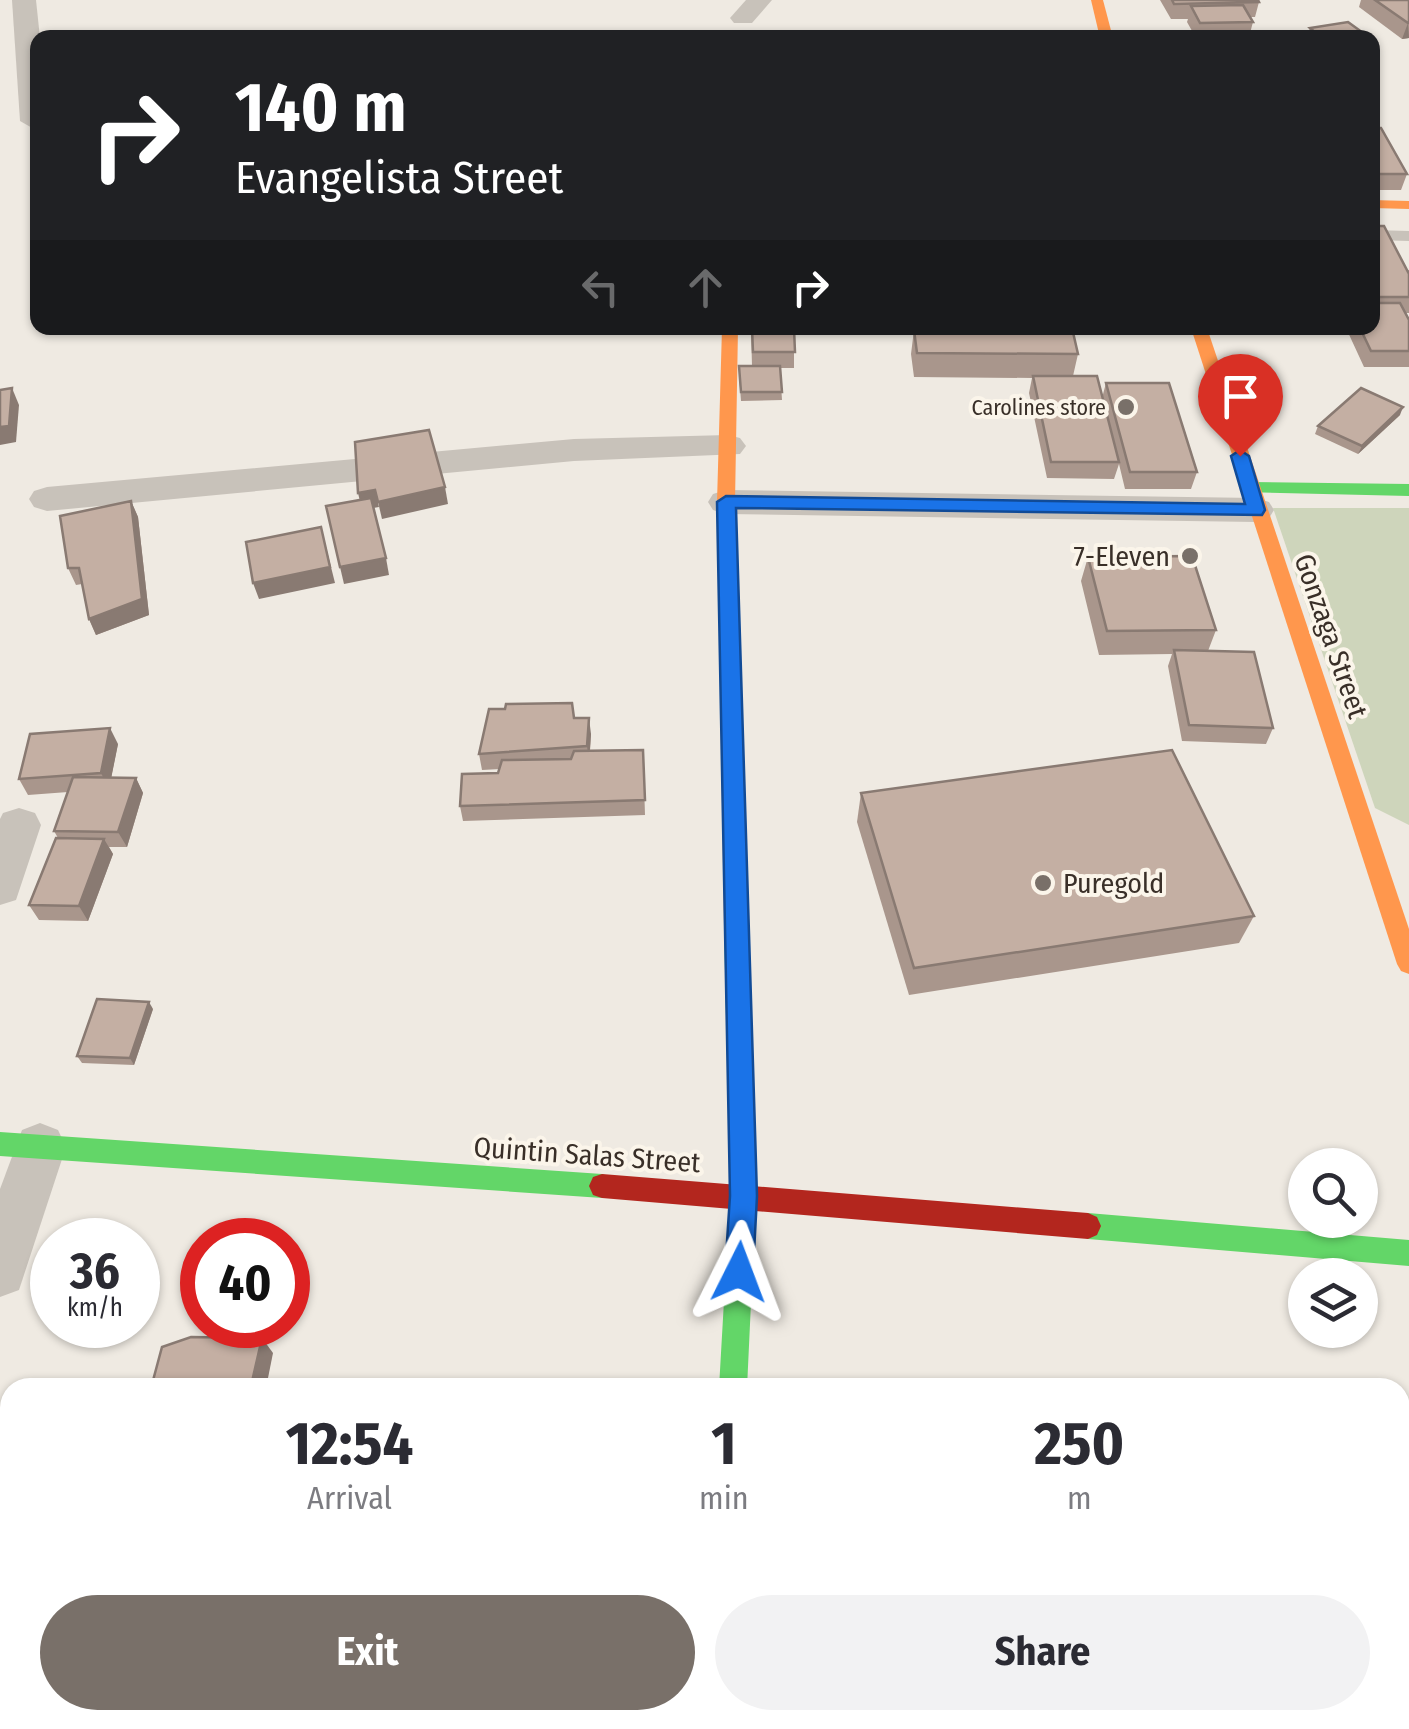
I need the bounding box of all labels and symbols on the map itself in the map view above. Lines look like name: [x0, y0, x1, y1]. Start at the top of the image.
pin: [1198, 354, 1283, 457]
place label: Carolines store: [971, 394, 1106, 421]
marker: Carolines store: [1115, 396, 1137, 418]
place label: 7-Eleven: [1073, 540, 1170, 573]
marker: 7-Eleven: [1179, 545, 1201, 567]
street label: Gonzaga Street: [1287, 550, 1375, 723]
place label: Puregold: [1063, 867, 1164, 900]
marker: Puregold: [1032, 872, 1054, 894]
street label: Quintin Salas Street: [473, 1131, 702, 1179]
speed limit sign: 40: [180, 1218, 310, 1348]
position arrow: [687, 1220, 791, 1324]

